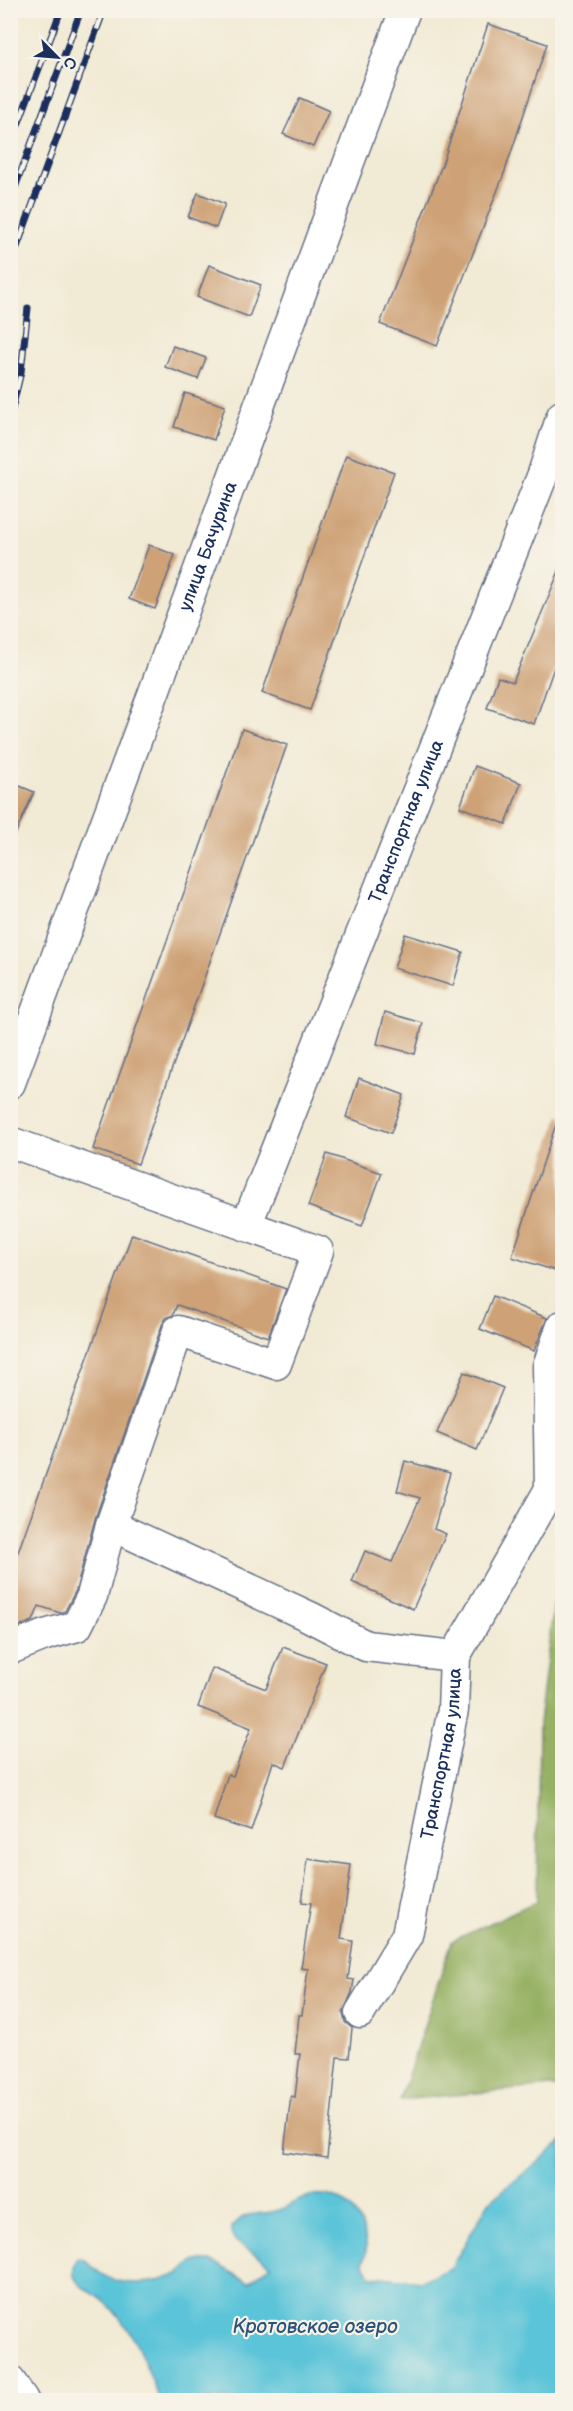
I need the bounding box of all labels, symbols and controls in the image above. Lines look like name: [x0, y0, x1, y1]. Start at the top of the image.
north arrow: [27, 27, 87, 87]
text: С: [58, 54, 80, 72]
street label: улица Бачурина: [175, 478, 242, 614]
street label: Транспортная улица: [365, 737, 448, 906]
street label: Транспортная улица: [417, 1667, 466, 1841]
water label: Кротовское озеро: [232, 2315, 398, 2339]

